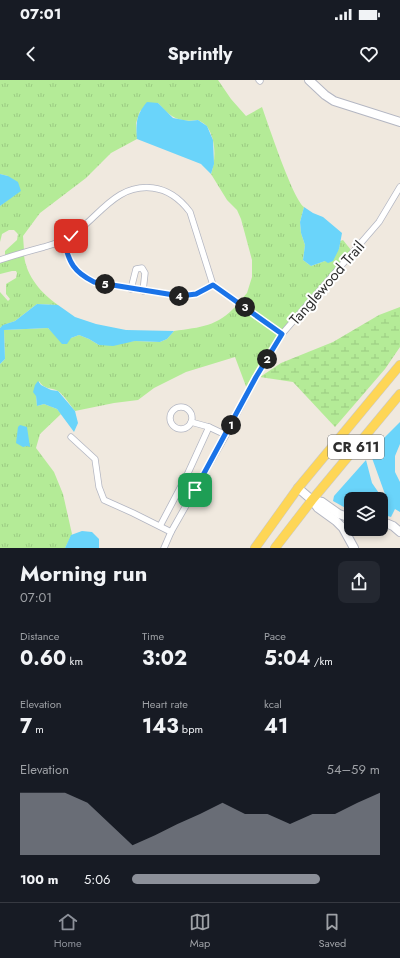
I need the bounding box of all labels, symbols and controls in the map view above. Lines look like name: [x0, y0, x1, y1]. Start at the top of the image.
text: 07:01: [20, 3, 61, 25]
text: Sprintly: [167, 41, 233, 67]
icon: back: [20, 43, 42, 65]
icon: heart: [358, 43, 380, 65]
pin: [54, 219, 88, 253]
icon: check: [60, 225, 82, 247]
street label: Tanglewood Trail: [284, 236, 370, 330]
pin: 5: [95, 274, 115, 294]
text: 5: [101, 276, 109, 292]
pin: 4: [169, 286, 189, 306]
text: 4: [175, 288, 183, 304]
pin: 3: [235, 297, 255, 317]
text: 3: [242, 299, 248, 315]
pin: 2: [257, 349, 277, 369]
text: 2: [263, 351, 271, 367]
pin: 1: [221, 415, 241, 435]
text: 1: [228, 417, 234, 433]
road number: CR 611: [328, 435, 384, 459]
pin: [178, 473, 212, 507]
icon: arrive: [184, 479, 206, 501]
map controls: [344, 492, 388, 536]
button: layers: [344, 492, 388, 536]
text: Morning run: [20, 557, 147, 589]
button: share: [338, 561, 380, 603]
text: 07:01: [20, 588, 52, 607]
text: Distance: [20, 628, 59, 644]
text: Time: [142, 628, 164, 644]
text: Pace: [264, 628, 286, 644]
text: 0.60: [20, 644, 66, 673]
text: 3:02: [142, 644, 187, 673]
text: 5:04: [264, 644, 311, 673]
text: km: [66, 653, 83, 669]
text: /km: [311, 653, 333, 669]
text: Elevation: [20, 696, 62, 712]
text: Heart rate: [142, 696, 188, 712]
text: kcal: [264, 696, 282, 712]
text: 7: [20, 712, 32, 741]
text: 143: [142, 712, 179, 741]
text: 41: [264, 712, 288, 741]
text: m: [32, 721, 44, 737]
text: bpm: [179, 721, 203, 737]
text: Elevation: [20, 760, 69, 779]
text: 54–59 m: [327, 760, 380, 779]
text: 100 m: [20, 870, 58, 889]
text: 5:06: [84, 870, 111, 889]
tab: Home: [54, 911, 82, 951]
tab: Map: [189, 911, 211, 951]
tab: Saved: [318, 911, 346, 951]

